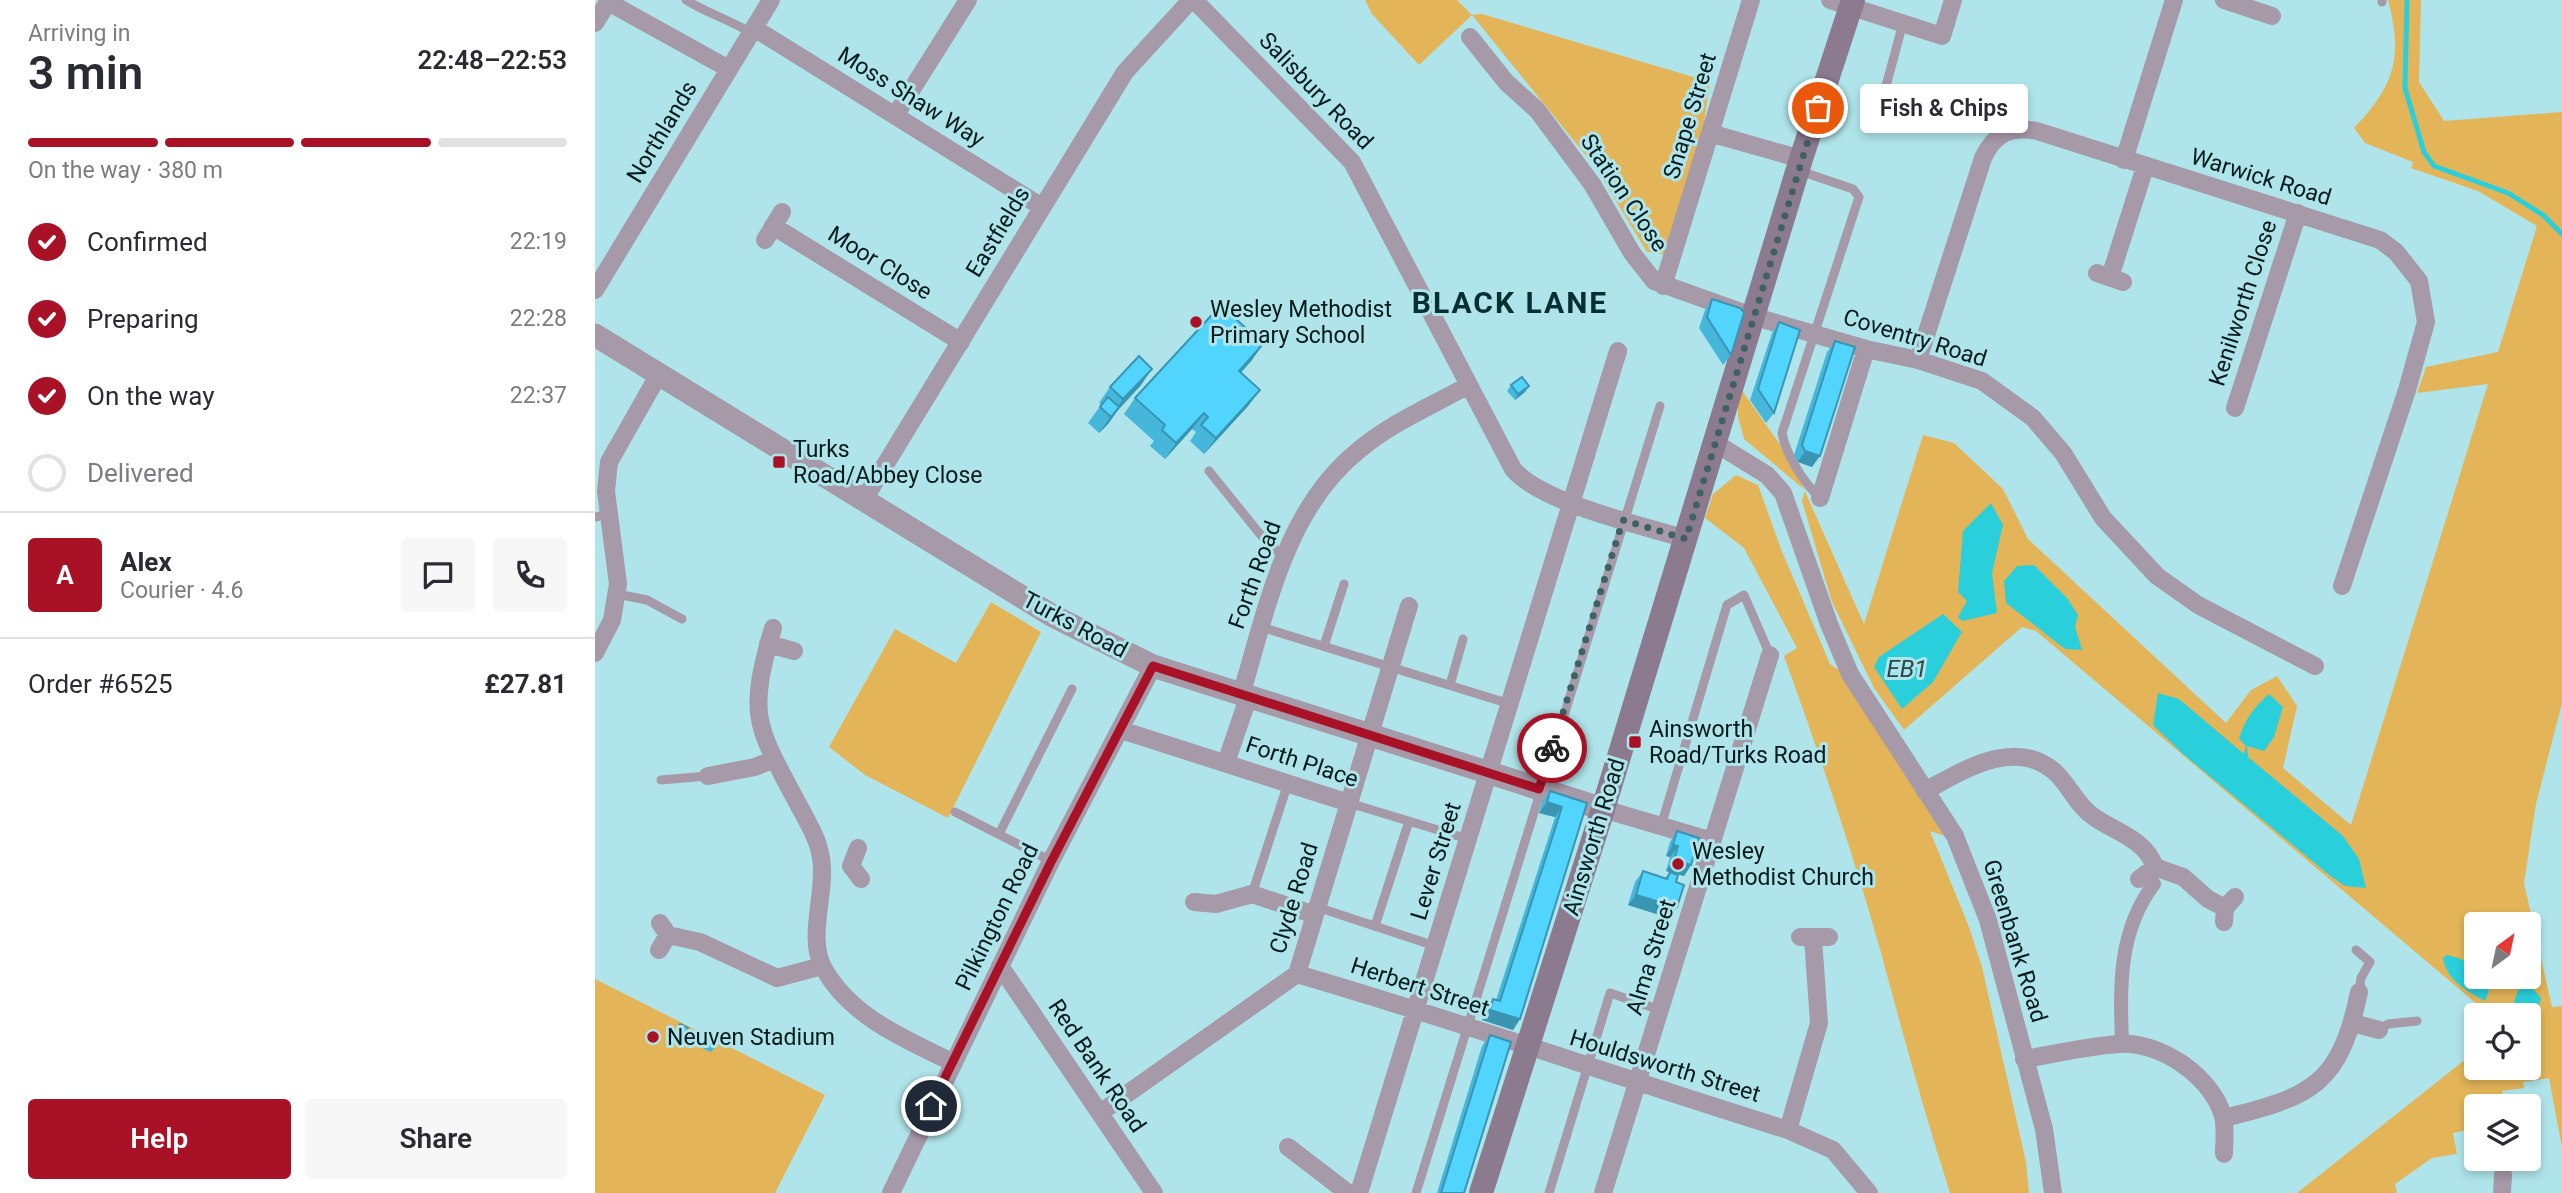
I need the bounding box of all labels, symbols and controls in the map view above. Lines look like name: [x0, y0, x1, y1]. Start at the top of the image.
text: Arriving in: [28, 20, 131, 47]
street label: Salisbury Road: [1253, 27, 1379, 155]
street label: Moss Shaw Way: [833, 41, 989, 153]
text: 22:48–22:53: [417, 45, 567, 75]
text: 3 min: [28, 46, 143, 100]
street label: Snape Street: [1658, 50, 1722, 182]
street label: Northlands: [621, 76, 703, 188]
pin: [1788, 78, 1848, 138]
callout: Fish & Chips: [1860, 84, 2028, 132]
icon: bag: [1799, 89, 1837, 127]
text: Fish & Chips: [1880, 95, 2008, 122]
street label: Station Close: [1575, 129, 1673, 257]
street label: Warwick Road: [2187, 143, 2335, 211]
text: On the way · 380 m: [28, 157, 223, 184]
street label: Eastfields: [961, 182, 1035, 282]
street label: Kenilworth Close: [2203, 217, 2283, 389]
street label: Moor Close: [823, 220, 937, 306]
icon: check: [28, 223, 66, 261]
text: Confirmed: [87, 227, 208, 257]
text: 22:19: [510, 228, 567, 255]
district label: BLACK LANE: [1412, 285, 1608, 320]
place label: Wesley Methodist Primary School: [1210, 296, 1392, 349]
icon: check: [28, 300, 66, 338]
street label: Coventry Road: [1840, 303, 1990, 373]
text: Preparing: [87, 304, 199, 334]
text: 22:28: [510, 305, 567, 332]
marker: Wesley Methodist Primary School: [1188, 314, 1204, 330]
icon: check: [28, 377, 66, 415]
text: On the way: [87, 381, 215, 411]
text: 22:37: [510, 382, 567, 409]
place label: Turks Road/Abbey Close: [793, 436, 982, 489]
marker: Turks Road/Abbey Close: [771, 454, 787, 470]
text: Delivered: [87, 458, 194, 488]
street label: Forth Road: [1223, 517, 1287, 633]
button: chat: [401, 538, 475, 612]
button: phone: [493, 538, 567, 612]
text: Alex: [120, 547, 172, 577]
text: A: [56, 560, 74, 590]
text: Courier · 4.6: [120, 577, 243, 604]
street label: Turks Road: [1018, 586, 1132, 664]
water label: EB1: [1887, 655, 1927, 683]
text: Order #6525: [28, 669, 173, 699]
text: £27.81: [484, 669, 567, 699]
courier: [1517, 713, 1587, 783]
place label: Ainsworth Road/Turks Road: [1649, 716, 1826, 769]
icon: bike: [1533, 729, 1571, 767]
street label: Forth Place: [1242, 731, 1362, 793]
marker: Ainsworth Road/Turks Road: [1627, 734, 1643, 750]
street label: Ainsworth Road: [1557, 755, 1631, 919]
street label: Lever Street: [1405, 799, 1467, 923]
place label: Wesley Methodist Church: [1692, 838, 1874, 891]
street label: Pilkington Road: [950, 839, 1044, 995]
street label: Clyde Road: [1264, 839, 1324, 957]
marker: Wesley Methodist Church: [1670, 856, 1686, 872]
street label: Greenbank Road: [1977, 856, 2053, 1026]
street label: Alma Street: [1621, 896, 1681, 1018]
north arrow: [2464, 912, 2541, 989]
map controls: [2464, 912, 2541, 1171]
street label: Herbert Street: [1347, 952, 1493, 1022]
street label: Red Bank Road: [1043, 994, 1151, 1138]
button: locate: [2464, 1003, 2541, 1080]
place label: Neuven Stadium: [667, 1024, 835, 1051]
street label: Houldsworth Street: [1566, 1024, 1764, 1108]
marker: Neuven Stadium: [645, 1029, 661, 1045]
pin: [901, 1076, 961, 1136]
icon: home: [912, 1087, 950, 1125]
button: layers: [2464, 1094, 2541, 1171]
button: Help: [28, 1099, 291, 1179]
button: Share: [305, 1099, 567, 1179]

